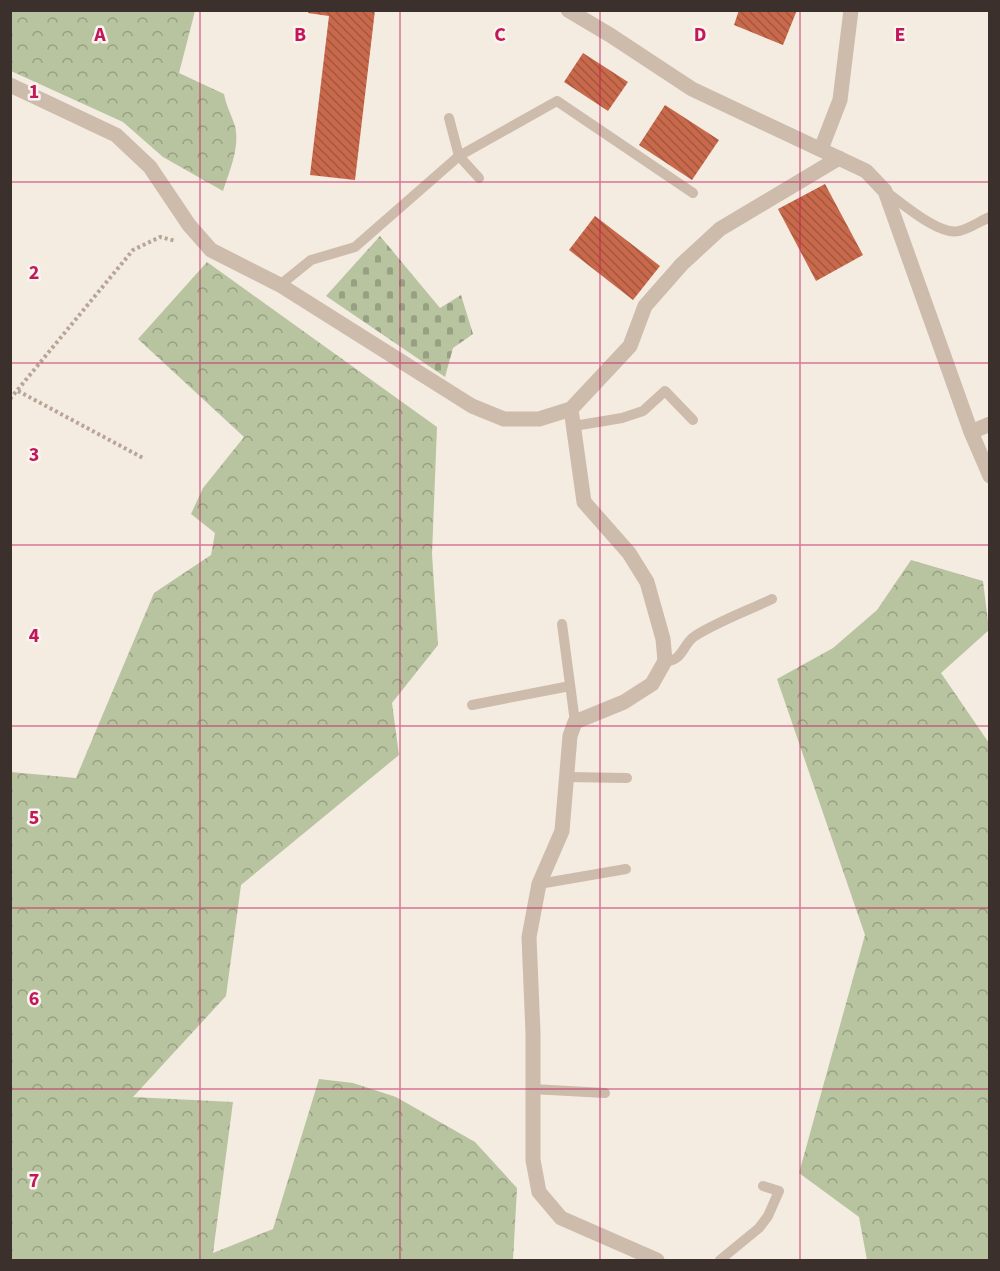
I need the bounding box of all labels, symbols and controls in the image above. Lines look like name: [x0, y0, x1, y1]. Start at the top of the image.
text: A: [93, 21, 106, 49]
text: B: [294, 21, 306, 49]
text: C: [494, 21, 506, 49]
text: D: [694, 21, 706, 49]
text: E: [895, 21, 905, 49]
text: 1: [29, 78, 39, 106]
text: 2: [29, 259, 39, 287]
text: 3: [29, 441, 39, 469]
text: 4: [29, 622, 40, 650]
text: 5: [29, 804, 39, 832]
text: 6: [29, 985, 39, 1013]
text: 7: [29, 1167, 39, 1195]

